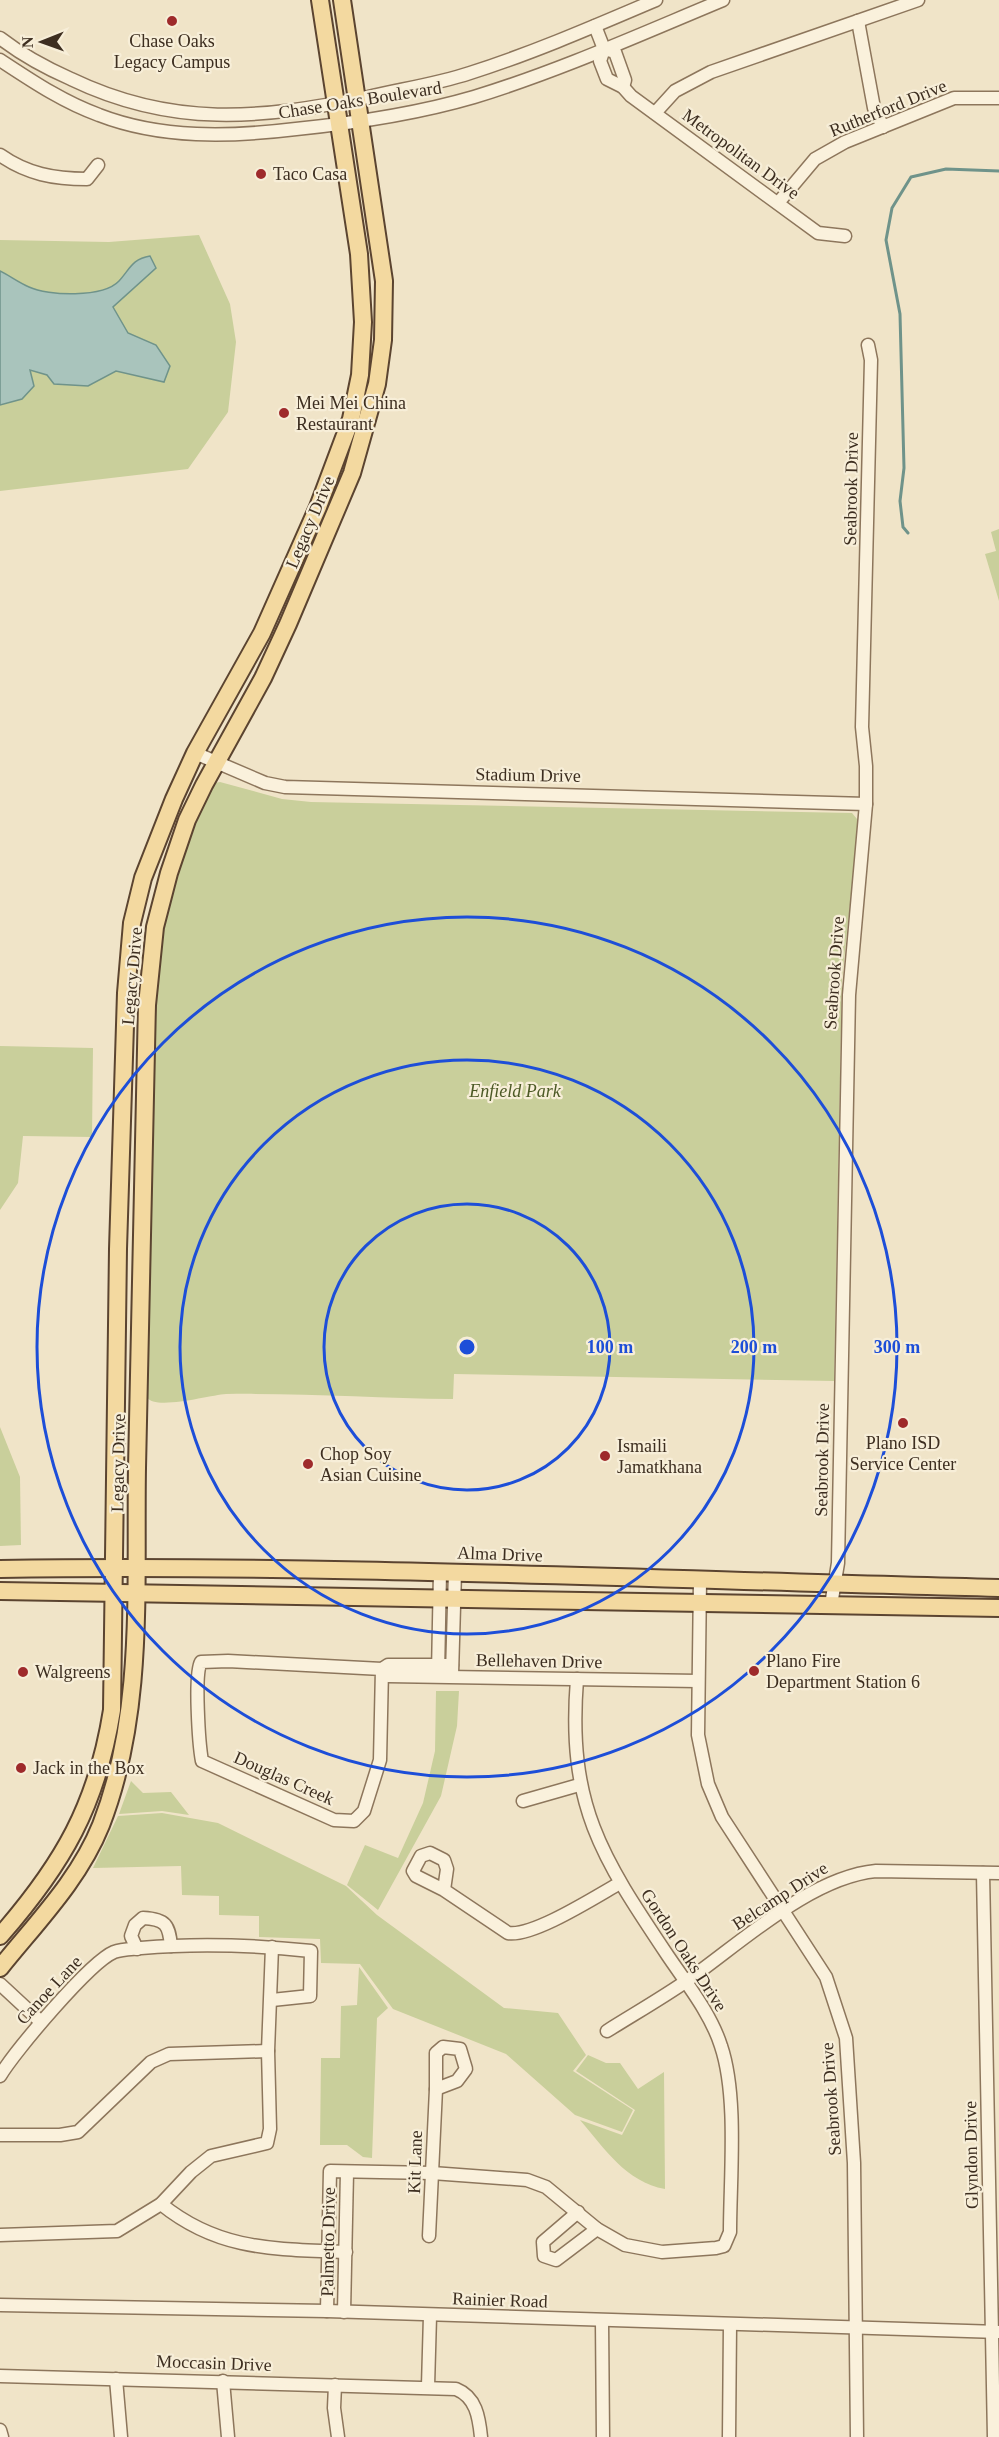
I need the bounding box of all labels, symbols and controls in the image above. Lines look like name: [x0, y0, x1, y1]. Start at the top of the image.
north arrow: [12, 12, 72, 72]
marker: Chase Oaks Legacy Campus: [165, 14, 179, 28]
place label: Chase Oaks Legacy Campus: [114, 31, 230, 72]
text: N: [19, 36, 36, 48]
street label: Rutherford Drive: [827, 75, 949, 141]
street label: Chase Oaks Boulevard: [277, 77, 443, 123]
street label: Metropolitan Drive: [679, 105, 803, 203]
place label: Taco Casa: [273, 164, 347, 184]
marker: Taco Casa: [254, 167, 268, 181]
place label: Mei Mei China Restaurant: [296, 393, 406, 434]
marker: Mei Mei China Restaurant: [277, 406, 291, 420]
street label: Seabrook Drive: [840, 432, 862, 546]
street label: Legacy Drive: [282, 473, 338, 571]
street label: Stadium Drive: [475, 764, 581, 786]
street label: Seabrook Drive: [820, 916, 848, 1030]
street label: Legacy Drive: [118, 926, 146, 1026]
park label: Enfield Park: [468, 1081, 562, 1101]
centre of rings: [457, 1337, 477, 1357]
text: 100 m: [587, 1337, 633, 1357]
text: 200 m: [731, 1337, 777, 1357]
text: 300 m: [874, 1337, 920, 1357]
street label: Seabrook Drive: [811, 1403, 833, 1517]
street label: Legacy Drive: [107, 1414, 129, 1512]
marker: Plano ISD Service Center: [896, 1416, 910, 1430]
place label: Plano ISD Service Center: [850, 1433, 956, 1474]
place label: Ismaili Jamatkhana: [617, 1436, 702, 1477]
place label: Chop Soy Asian Cuisine: [320, 1444, 422, 1485]
marker: Ismaili Jamatkhana: [598, 1449, 612, 1463]
marker: Chop Soy Asian Cuisine: [301, 1457, 315, 1471]
street label: Alma Drive: [457, 1543, 543, 1565]
street label: Bellehaven Drive: [476, 1650, 602, 1672]
place label: Plano Fire Department Station 6: [766, 1651, 920, 1692]
place label: Walgreens: [35, 1662, 111, 1682]
marker: Plano Fire Department Station 6: [747, 1664, 761, 1678]
marker: Walgreens: [16, 1665, 30, 1679]
street label: Douglas Creek: [231, 1747, 337, 1809]
place label: Jack in the Box: [33, 1758, 144, 1778]
marker: Jack in the Box: [14, 1761, 28, 1775]
street label: Belcamp Drive: [729, 1858, 831, 1934]
street label: Gordon Oaks Drive: [637, 1885, 731, 2015]
street label: Canoe Lane: [12, 1952, 86, 2028]
street label: Seabrook Drive: [817, 2042, 845, 2156]
street label: Glyndon Drive: [960, 2101, 982, 2209]
street label: Kit Lane: [404, 2130, 426, 2194]
street label: Palmetto Drive: [317, 2187, 339, 2297]
street label: Rainier Road: [452, 2288, 548, 2312]
street label: Moccasin Drive: [156, 2351, 272, 2375]

